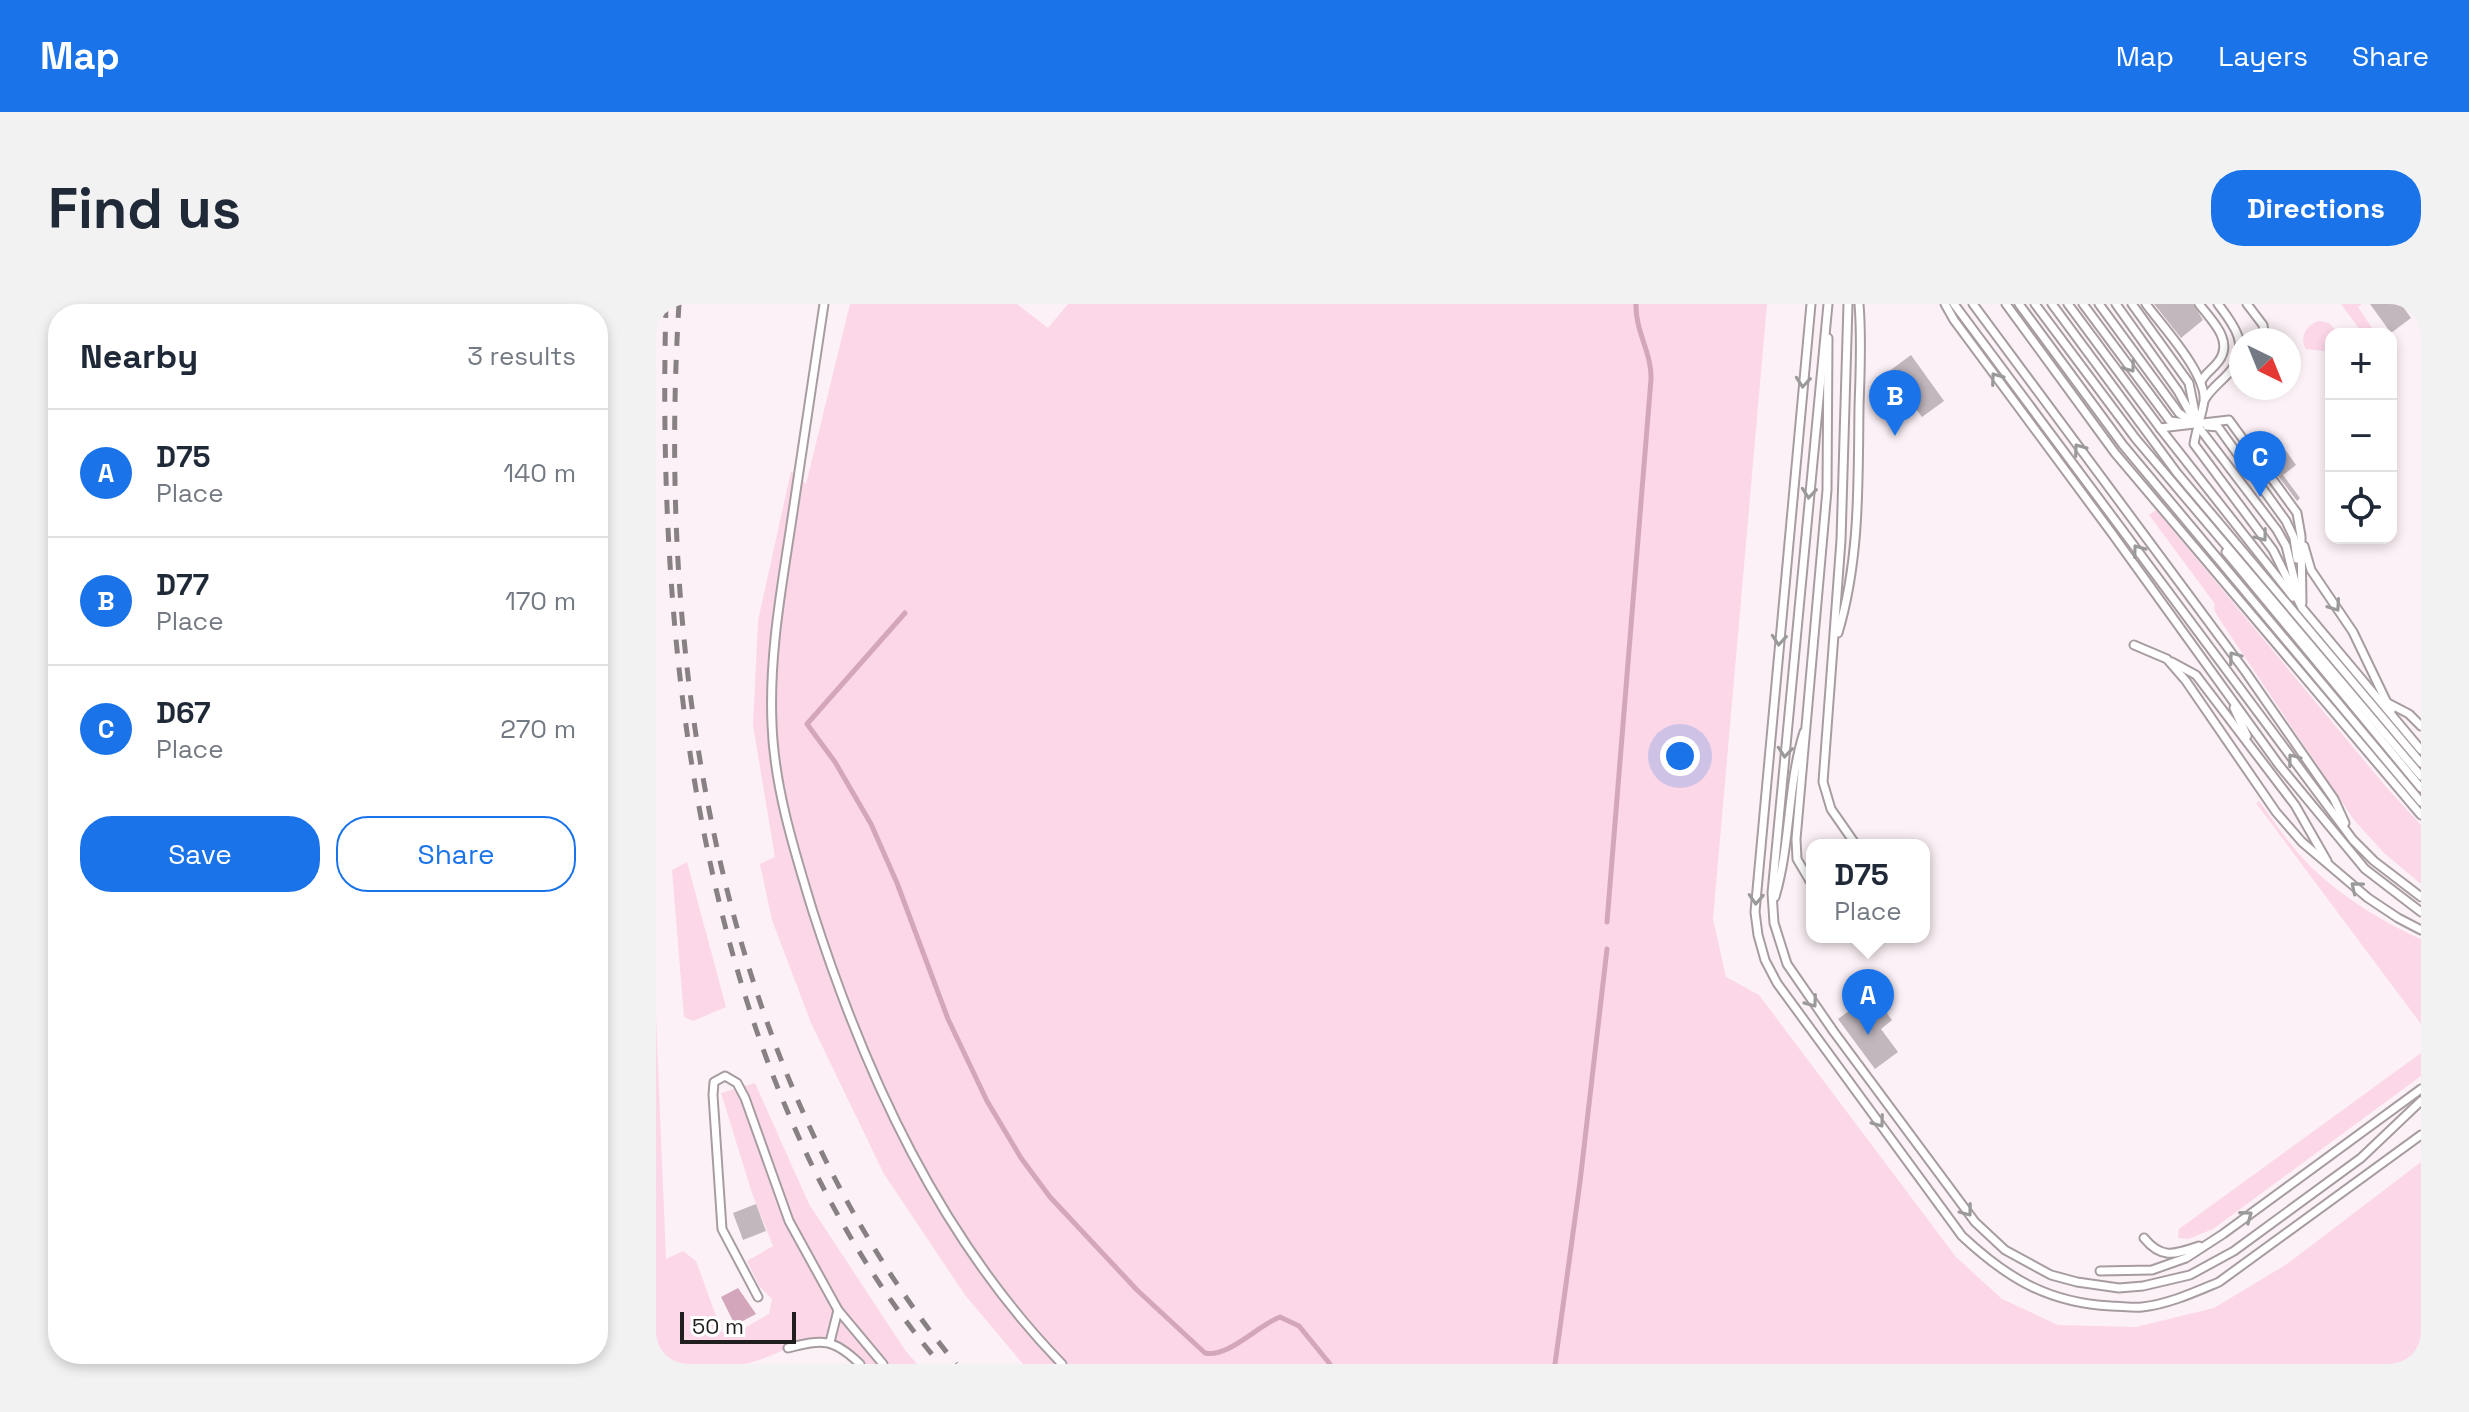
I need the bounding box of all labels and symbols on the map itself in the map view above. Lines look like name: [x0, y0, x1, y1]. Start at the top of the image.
north arrow: [2229, 328, 2301, 400]
one-way arrow: [2120, 358, 2134, 372]
pin: B: [1869, 370, 1921, 436]
one-way arrow: [1992, 372, 2006, 386]
one-way arrow: [1795, 376, 1812, 389]
pin: C: [2234, 431, 2286, 497]
one-way arrow: [2074, 443, 2089, 458]
one-way arrow: [1801, 487, 1818, 500]
one-way arrow: [2252, 527, 2267, 542]
one-way arrow: [2133, 545, 2147, 559]
one-way arrow: [2325, 597, 2340, 611]
one-way arrow: [1771, 634, 1788, 647]
one-way arrow: [2230, 652, 2244, 666]
your location: [1660, 736, 1700, 776]
one-way arrow: [1777, 746, 1794, 759]
one-way arrow: [2289, 753, 2303, 767]
one-way arrow: [2350, 883, 2365, 897]
one-way arrow: [1748, 893, 1765, 906]
pin: A: [1842, 969, 1894, 1035]
one-way arrow: [1802, 993, 1817, 1007]
one-way arrow: [1869, 1113, 1884, 1128]
one-way arrow: [1957, 1202, 1971, 1216]
one-way arrow: [2238, 1212, 2253, 1226]
scale bar: [680, 1308, 796, 1344]

